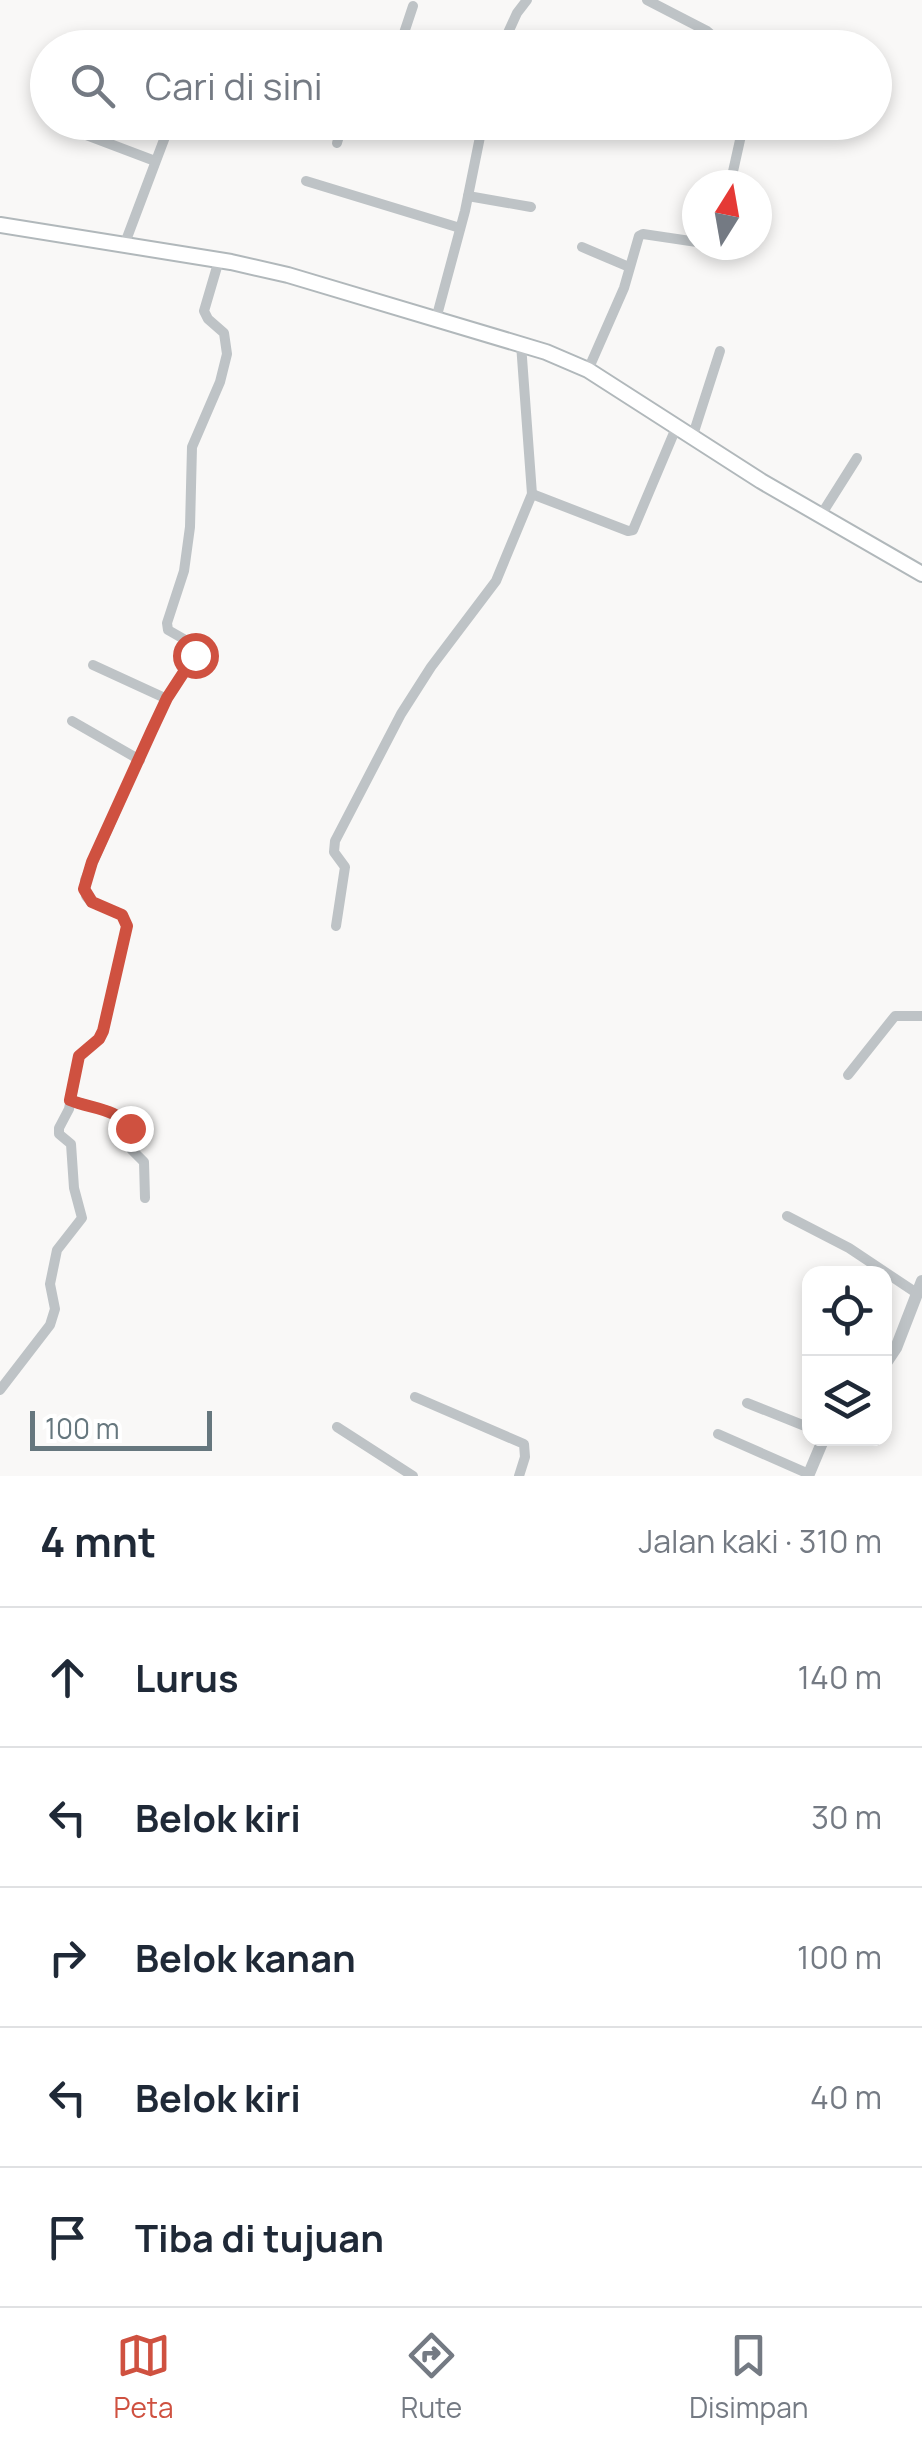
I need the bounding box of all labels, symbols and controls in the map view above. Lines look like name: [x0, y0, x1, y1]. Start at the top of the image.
search box: [30, 30, 892, 140]
icon: search: [65, 58, 120, 113]
text: Cari di sini: [145, 59, 323, 111]
north arrow: [682, 170, 772, 260]
route start: [173, 633, 219, 679]
route end: [108, 1106, 154, 1152]
map controls: [802, 1266, 892, 1446]
button: locate: [802, 1266, 892, 1356]
button: layers: [802, 1356, 892, 1446]
scale bar: [30, 1406, 212, 1450]
text: 100 m: [45, 1409, 119, 1447]
text: 4 mnt: [40, 1512, 156, 1570]
text: Jalan kaki · 310 m: [638, 1519, 882, 1563]
icon: ahead: [40, 1650, 95, 1705]
text: Lurus: [135, 1651, 239, 1703]
text: 140 m: [798, 1655, 882, 1699]
icon: left: [40, 1790, 95, 1845]
text: Belok kiri: [135, 1791, 301, 1843]
text: 30 m: [811, 1795, 882, 1839]
icon: right: [40, 1930, 95, 1985]
text: Belok kanan: [135, 1931, 356, 1983]
text: 100 m: [797, 1935, 882, 1979]
icon: left: [40, 2070, 95, 2125]
text: Belok kiri: [135, 2071, 301, 2123]
text: 40 m: [810, 2075, 882, 2119]
icon: arrive: [40, 2210, 95, 2265]
text: Tiba di tujuan: [135, 2211, 384, 2263]
tab: Peta: [114, 2328, 174, 2426]
tab: Rute: [401, 2328, 462, 2426]
tab: Disimpan: [689, 2328, 808, 2426]

